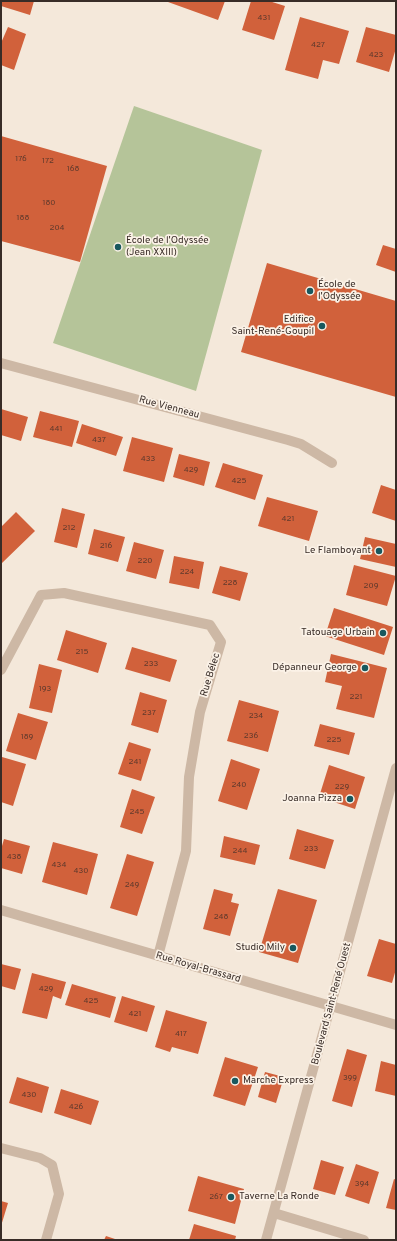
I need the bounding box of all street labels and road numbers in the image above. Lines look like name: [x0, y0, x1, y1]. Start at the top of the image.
street label: Rue Vienneau: [137, 394, 201, 422]
street label: Rue Bélec: [199, 652, 223, 698]
street label: Boulevard Saint-René Ouest: [310, 942, 354, 1066]
street label: Rue Royal-Brassard: [154, 950, 242, 986]

